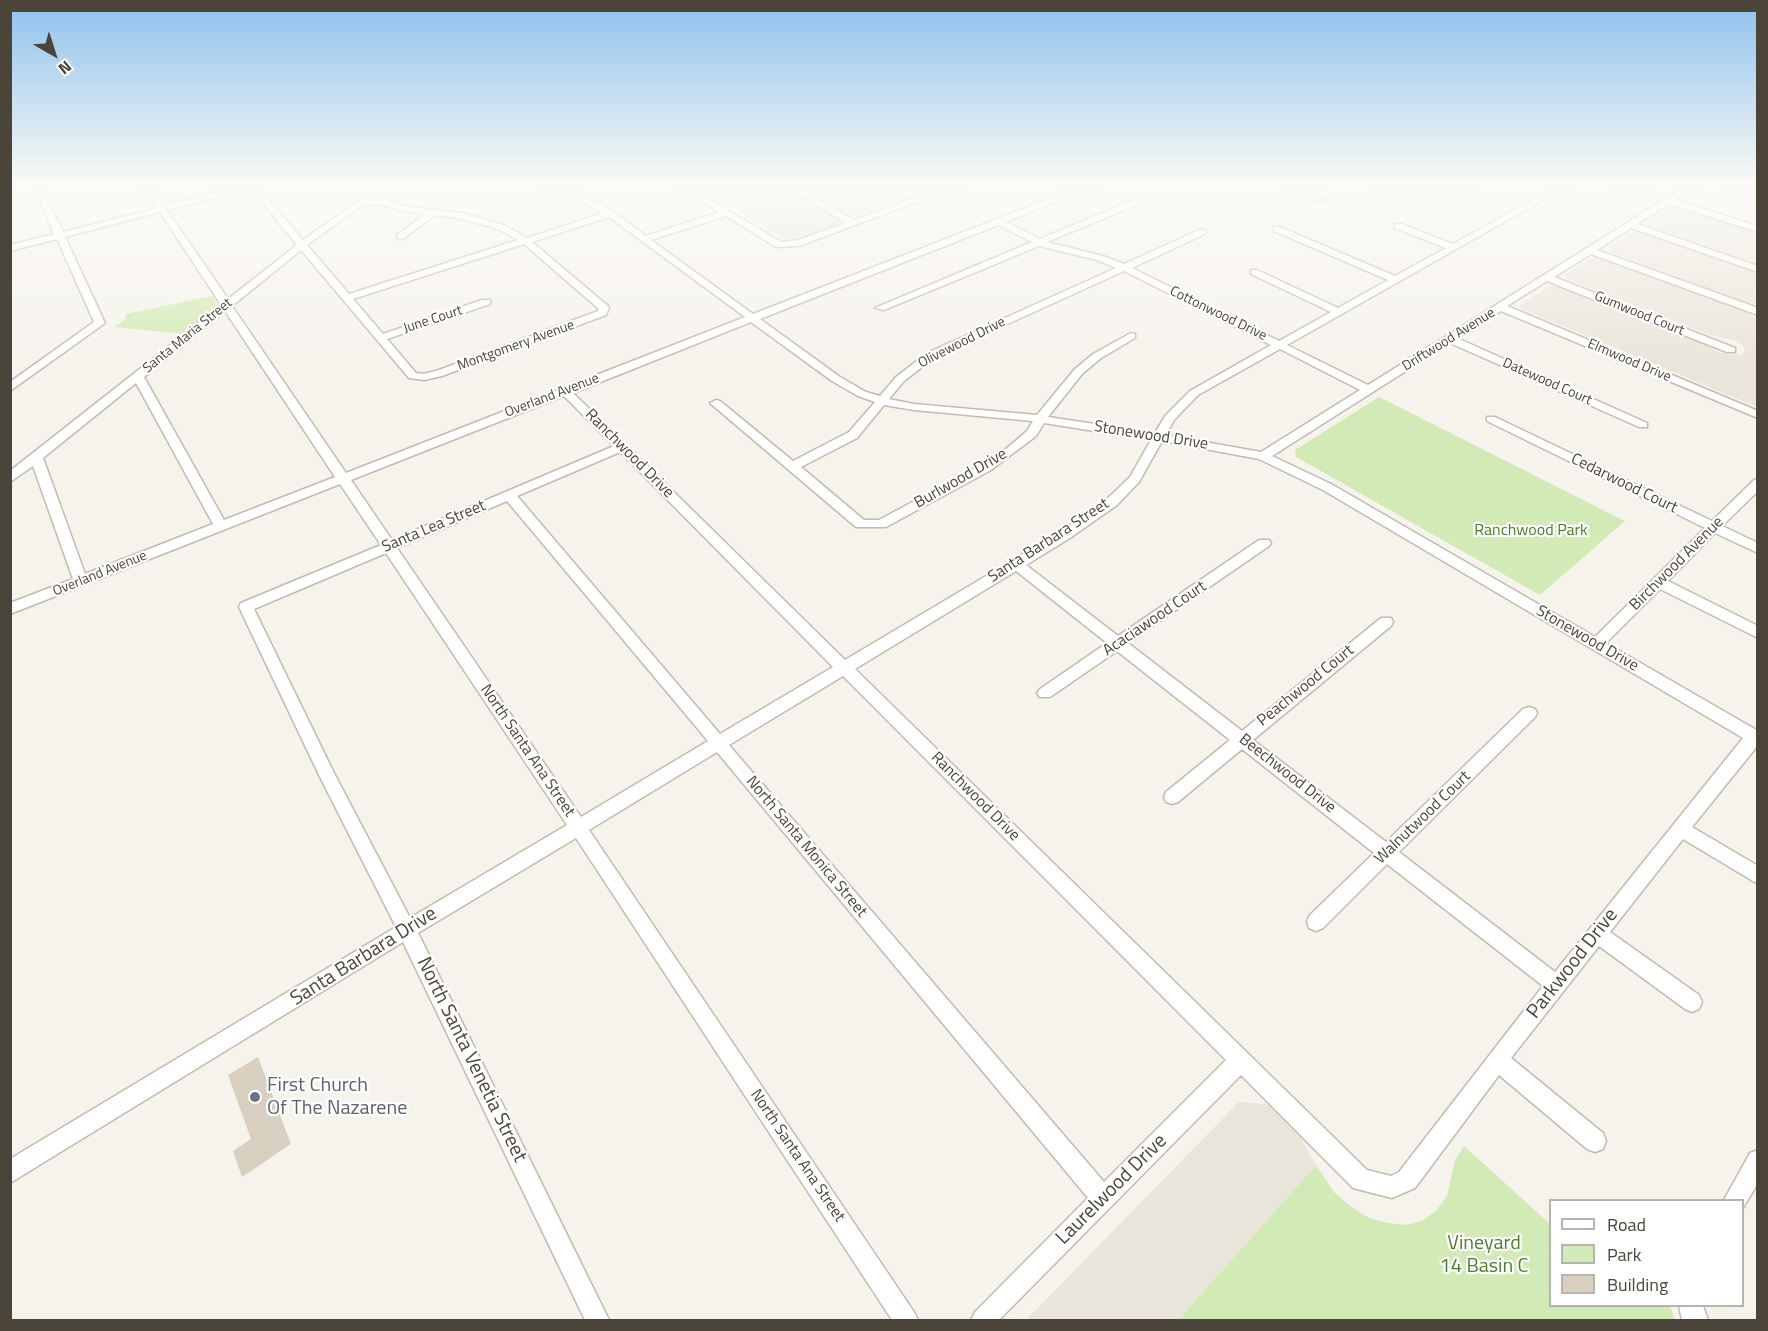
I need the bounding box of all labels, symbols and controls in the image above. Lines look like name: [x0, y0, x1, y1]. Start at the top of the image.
north arrow: [24, 24, 84, 84]
text: N: [53, 55, 77, 81]
street label: Cottonwood Drive: [1167, 283, 1269, 345]
street label: Gumwood Court: [1592, 288, 1686, 340]
street label: Santa Maria Street: [140, 295, 236, 377]
street label: June Court: [401, 303, 465, 337]
street label: Driftwood Avenue: [1400, 305, 1498, 375]
street label: Olivewood Drive: [916, 314, 1008, 372]
street label: Montgomery Avenue: [455, 317, 577, 375]
street label: Elmwood Drive: [1585, 336, 1673, 386]
street label: Datewood Court: [1500, 355, 1594, 409]
street label: Overland Avenue: [502, 370, 602, 422]
street label: Ranchwood Drive: [581, 406, 677, 502]
street label: Stonewood Drive: [1093, 418, 1209, 454]
street label: Burlwood Drive: [911, 445, 1011, 513]
street label: Cedarwood Court: [1568, 450, 1680, 518]
street label: Santa Barbara Street: [985, 495, 1113, 587]
street label: Santa Lea Street: [379, 497, 489, 557]
street label: Birchwood Avenue: [1626, 513, 1728, 615]
park label: Ranchwood Park: [1474, 521, 1588, 541]
street label: Overland Avenue: [51, 548, 149, 600]
street label: Acaciawood Court: [1100, 577, 1210, 661]
street label: Stonewood Drive: [1532, 602, 1642, 676]
street label: Peachwood Court: [1254, 641, 1358, 731]
street label: North Santa Ana Street: [475, 681, 579, 821]
street label: Beechwood Drive: [1235, 730, 1339, 818]
street label: Ranchwood Drive: [927, 749, 1023, 845]
street label: Walnutwood Court: [1371, 767, 1475, 869]
street label: North Santa Monica Street: [741, 772, 871, 922]
street label: Santa Barbara Drive: [286, 902, 442, 1012]
street label: Parkwood Drive: [1523, 904, 1623, 1024]
street label: North Santa Venetia Street: [411, 953, 531, 1167]
place label: First Church Of The Nazarene: [267, 1074, 407, 1121]
street label: North Santa Ana Street: [745, 1086, 849, 1226]
marker: First Church Of The Nazarene: [248, 1090, 262, 1104]
street label: Laurelwood Drive: [1052, 1130, 1172, 1250]
legend: [1549, 1199, 1744, 1307]
text: Road: [1607, 1211, 1646, 1238]
park label: Vineyard 14 Basin C: [1440, 1232, 1528, 1279]
text: Park: [1607, 1241, 1641, 1268]
text: Building: [1607, 1271, 1668, 1298]

